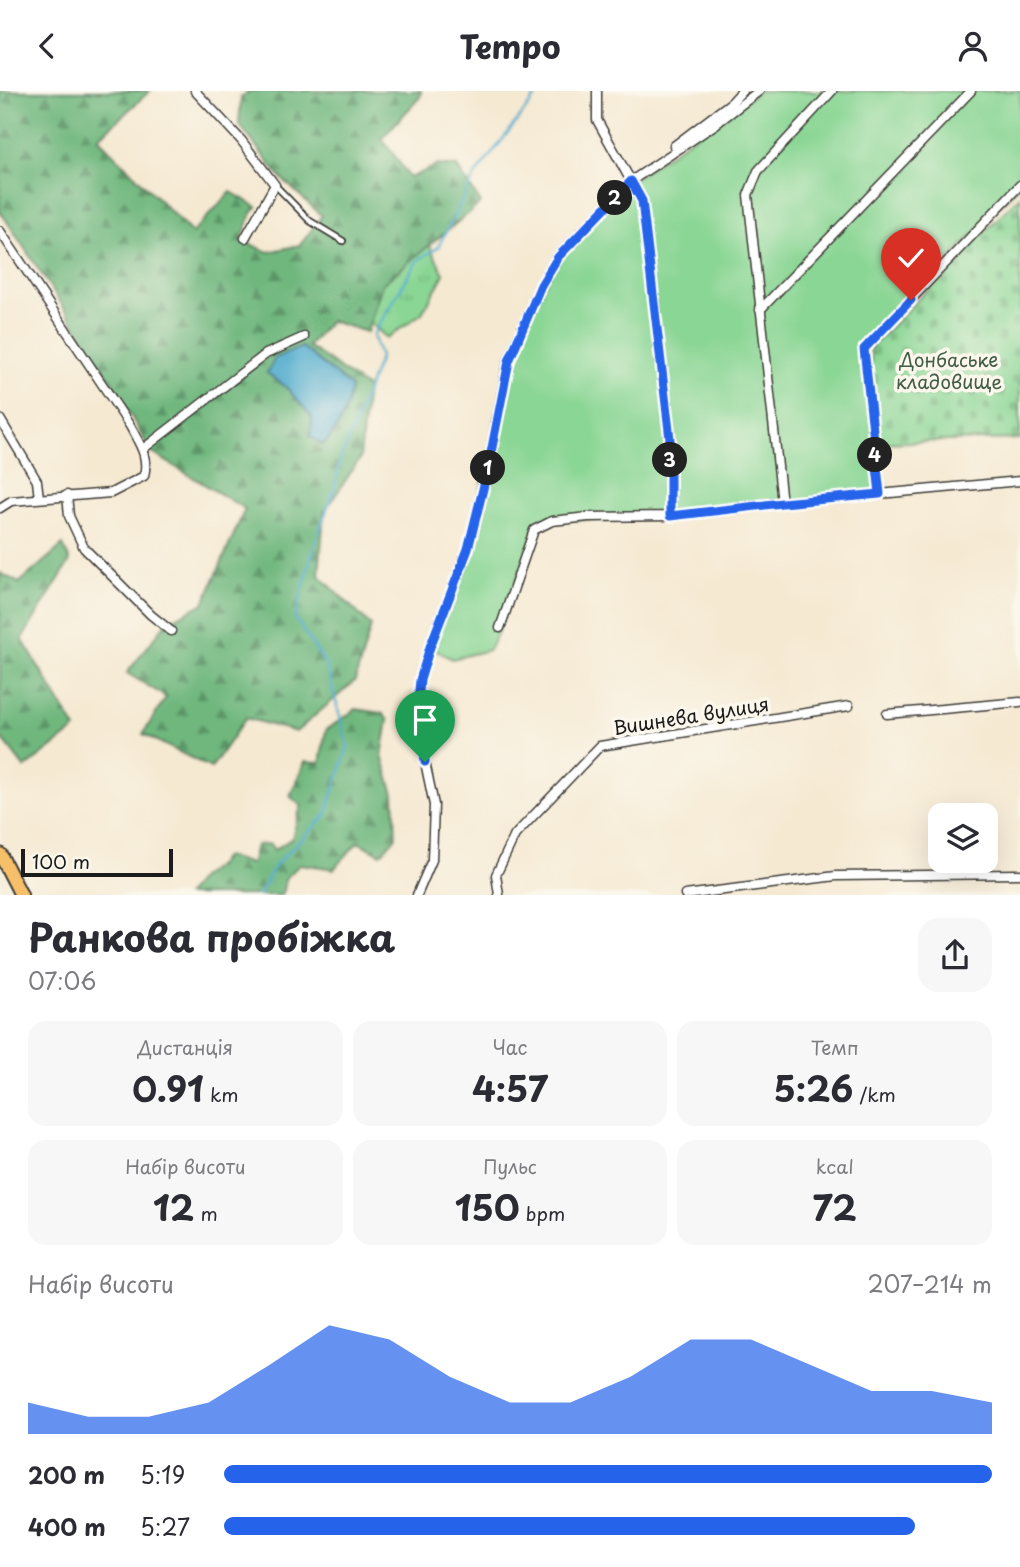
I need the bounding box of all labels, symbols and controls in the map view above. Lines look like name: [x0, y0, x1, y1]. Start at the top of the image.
text: Tempo: [459, 22, 561, 70]
icon: back: [28, 27, 66, 65]
icon: person: [954, 27, 992, 65]
pin: 2: [598, 181, 632, 215]
text: 2: [608, 183, 621, 211]
pin: [881, 228, 941, 300]
icon: check: [892, 239, 930, 277]
park label: Донбаське кладовище: [896, 345, 1002, 395]
pin: 4: [858, 437, 892, 473]
text: 4: [868, 440, 881, 468]
pin: 3: [652, 443, 688, 477]
text: 3: [663, 445, 676, 473]
pin: 1: [470, 451, 505, 485]
text: 1: [483, 453, 492, 481]
street label: Вишнева вулиця: [611, 689, 771, 741]
pin: [395, 690, 455, 762]
icon: arrive: [406, 701, 444, 739]
map controls: [928, 803, 998, 873]
button: layers: [928, 803, 998, 873]
scale bar: [21, 846, 173, 878]
text: 100 m: [32, 847, 90, 875]
text: Ранкова пробіжка: [28, 908, 395, 965]
button: share: [918, 918, 992, 992]
text: 07:06: [28, 963, 96, 998]
text: Дистанція: [137, 1033, 233, 1061]
text: Час: [493, 1033, 527, 1061]
text: Темп: [811, 1033, 859, 1061]
text: 0.91: [132, 1061, 204, 1114]
text: 4:57: [472, 1061, 548, 1114]
text: 5:26: [773, 1061, 853, 1114]
text: km: [204, 1080, 239, 1108]
text: /km: [853, 1080, 896, 1108]
text: Набір висоти: [125, 1152, 245, 1180]
text: Пульс: [483, 1152, 537, 1180]
text: kcal: [816, 1152, 854, 1180]
text: 12: [153, 1180, 194, 1233]
text: 150: [455, 1180, 520, 1233]
text: 72: [813, 1180, 857, 1233]
text: m: [194, 1199, 218, 1227]
text: bpm: [520, 1199, 565, 1227]
text: Набір висоти: [28, 1266, 174, 1301]
text: 207–214 m: [868, 1266, 992, 1301]
text: 200 m: [28, 1457, 105, 1492]
text: 5:19: [140, 1457, 185, 1492]
text: 400 m: [28, 1509, 106, 1544]
text: 5:27: [140, 1509, 190, 1544]

